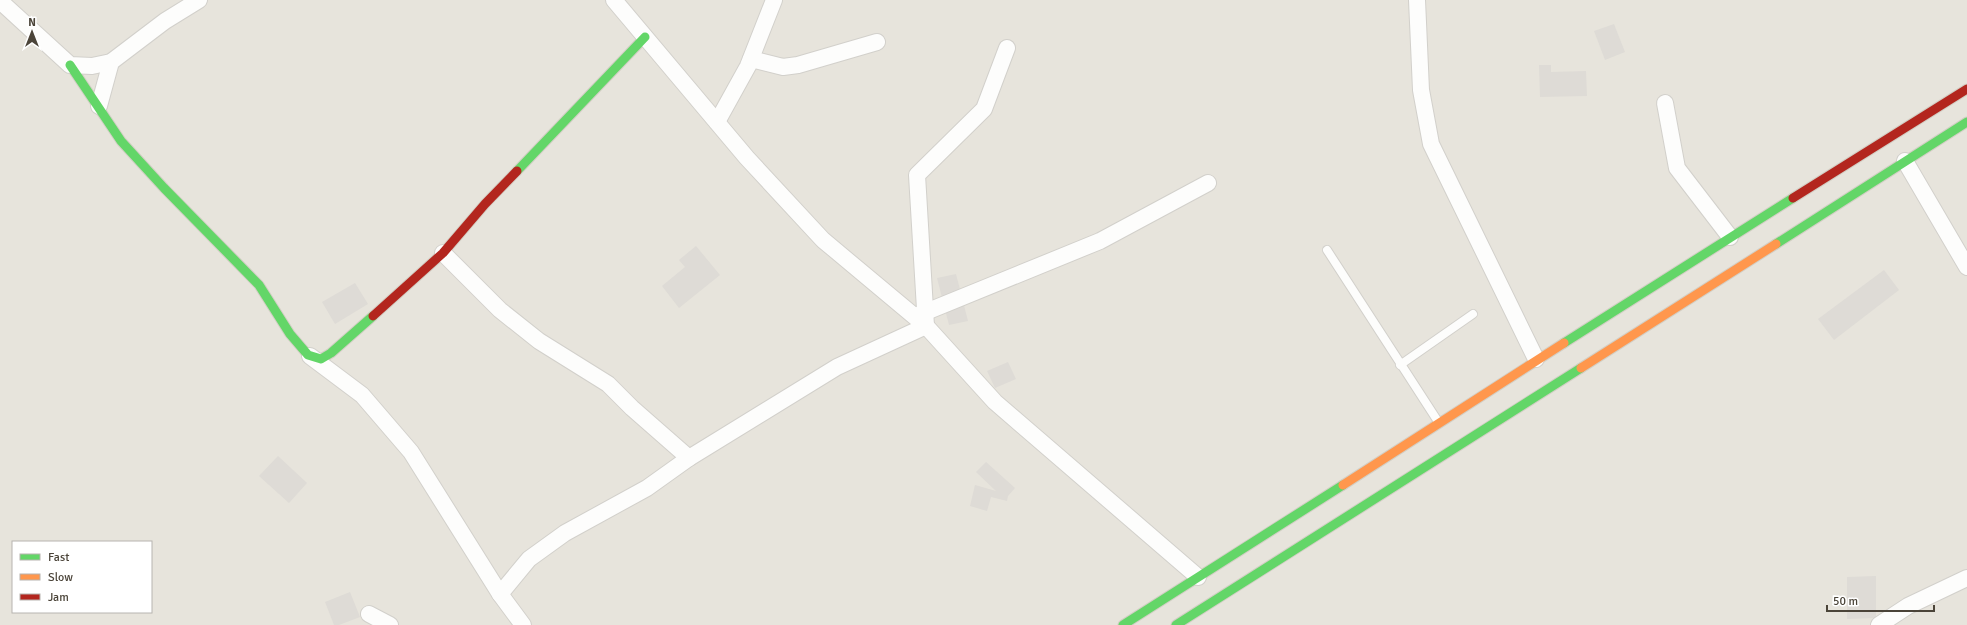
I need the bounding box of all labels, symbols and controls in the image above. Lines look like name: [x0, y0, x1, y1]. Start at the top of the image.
north arrow: [12, 12, 52, 52]
text: N: [28, 16, 36, 29]
legend: [12, 541, 152, 613]
text: Fast: [48, 550, 69, 565]
text: Slow: [48, 570, 73, 585]
scale bar: [1827, 587, 1934, 613]
text: Jam: [48, 590, 69, 605]
text: 50 m: [1833, 594, 1858, 609]

